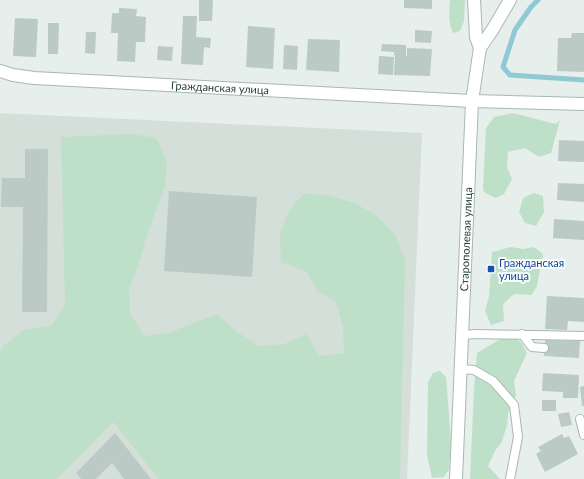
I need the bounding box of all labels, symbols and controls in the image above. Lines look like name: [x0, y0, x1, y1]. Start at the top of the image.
street label: Гражданская улица: [171, 78, 269, 96]
street label: Старополевая улица: [457, 187, 474, 292]
place label: Гражданская улица: [499, 256, 564, 282]
marker: Гражданская улица: [486, 264, 496, 274]

